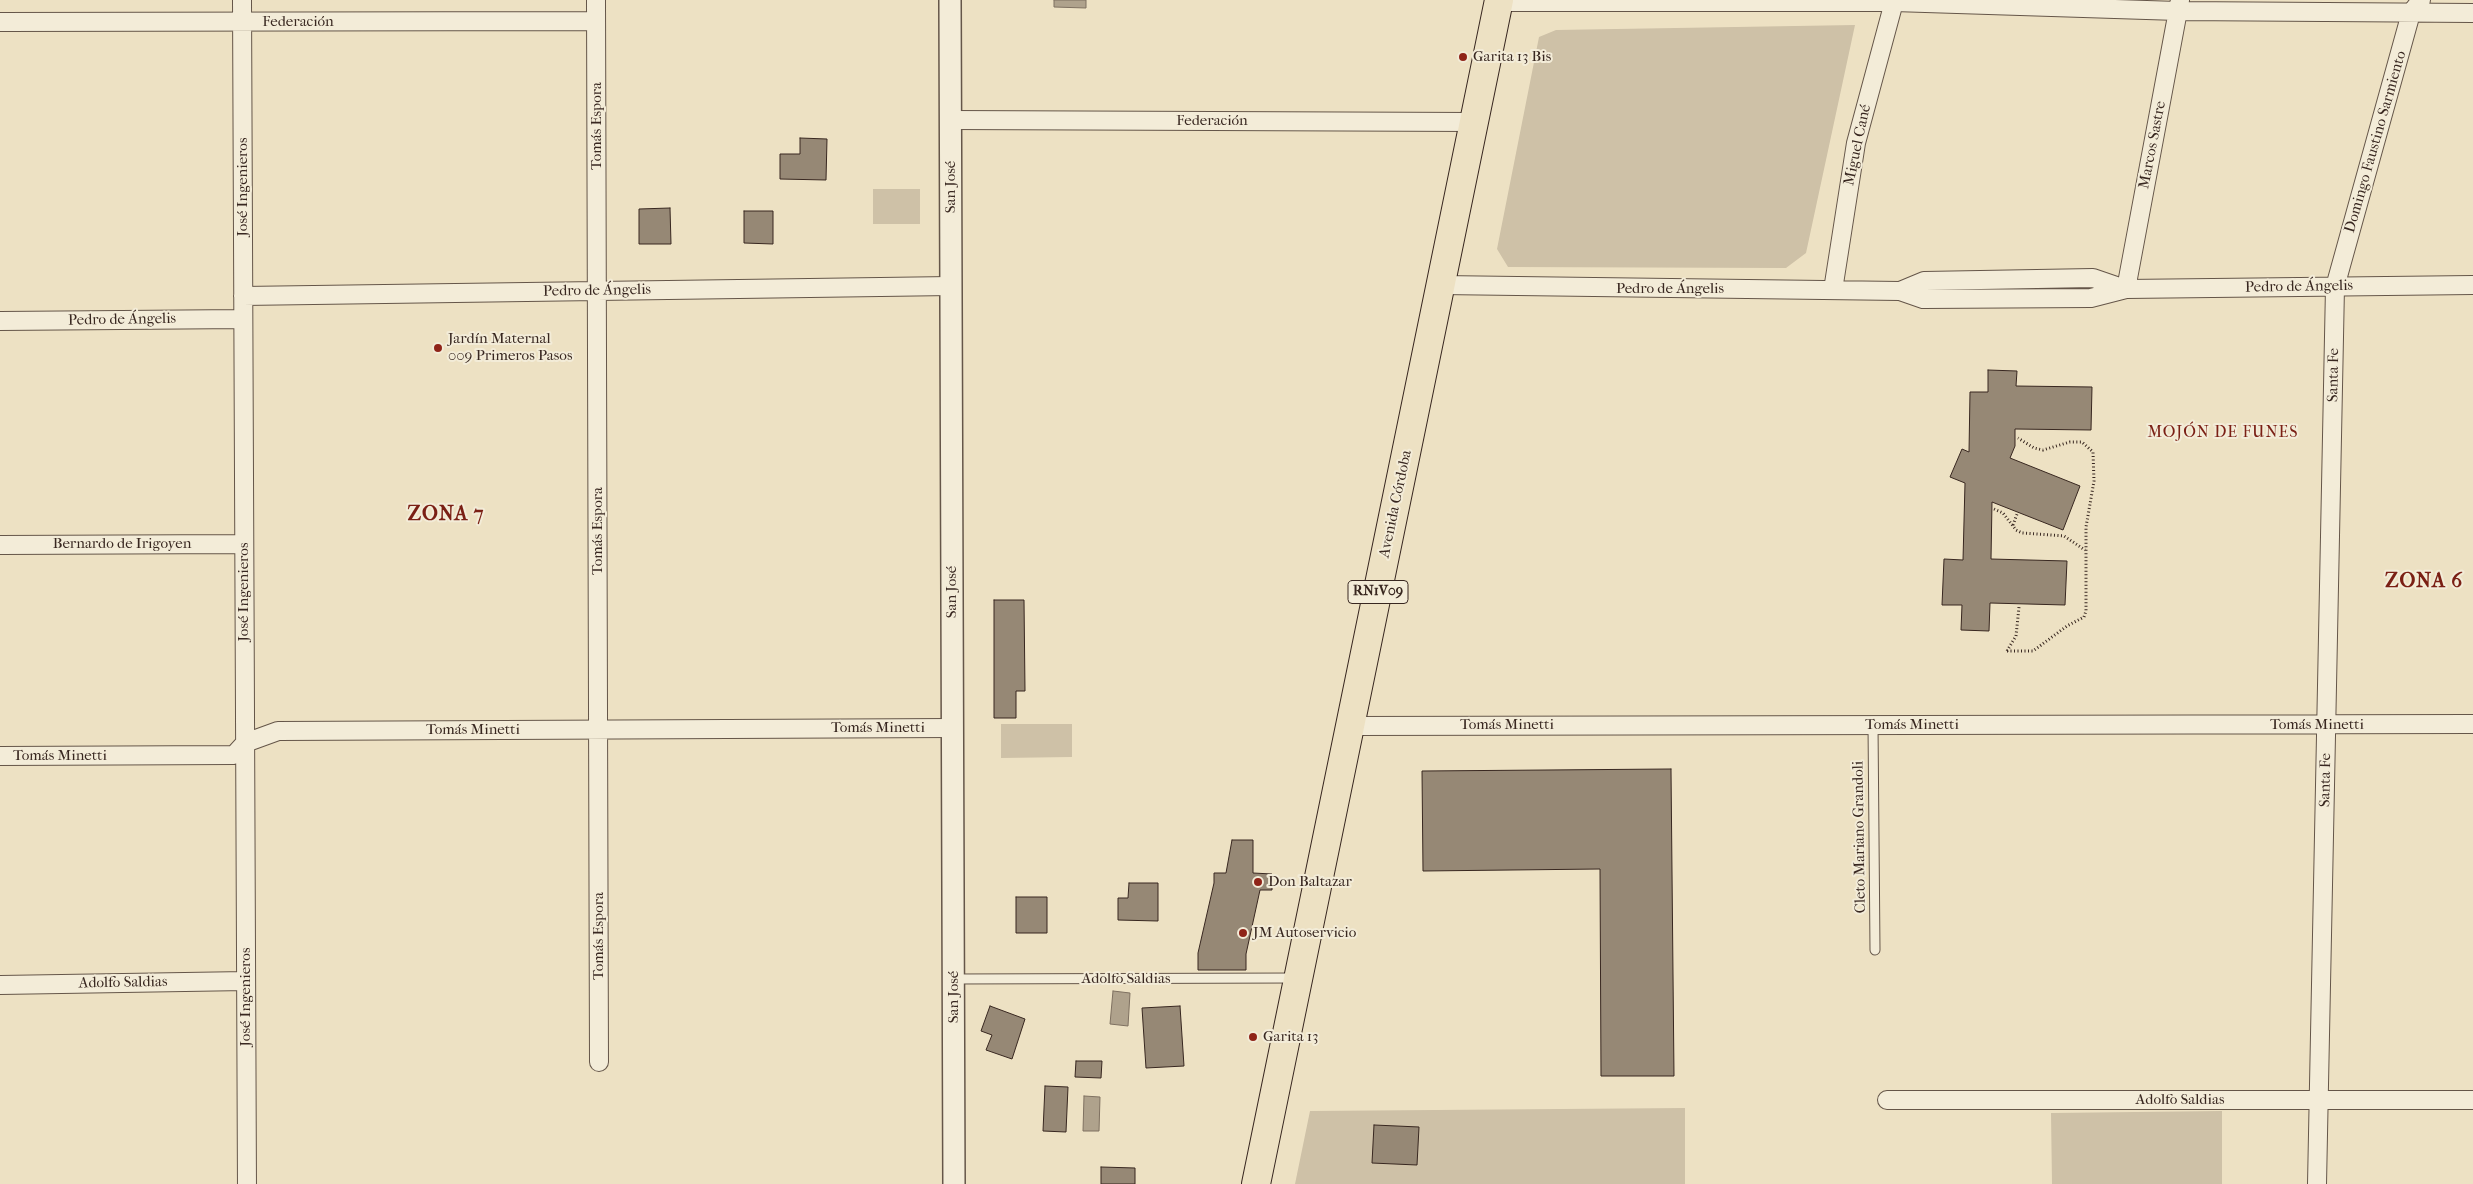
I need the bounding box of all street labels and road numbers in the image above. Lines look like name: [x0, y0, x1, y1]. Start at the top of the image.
street label: Federación: [262, 13, 334, 31]
street label: Domingo Faustino Sarmiento: [2341, 49, 2411, 235]
street label: Tomás Espora: [588, 82, 606, 170]
street label: Marcos Sastre: [2136, 99, 2170, 191]
street label: Miguel Cané: [1841, 103, 1875, 187]
street label: Federación: [1176, 112, 1248, 130]
street label: José Ingenieros: [234, 138, 252, 236]
street label: San José: [942, 161, 960, 213]
street label: Pedro de Ángelis: [2245, 277, 2353, 297]
street label: Pedro de Ángelis: [1616, 280, 1724, 298]
street label: Pedro de Ángelis: [543, 281, 651, 301]
street label: Pedro de Ángelis: [68, 310, 176, 330]
street label: Santa Fe: [2325, 348, 2343, 402]
street label: Avenida Córdoba: [1376, 448, 1416, 560]
street label: Tomás Espora: [589, 487, 607, 575]
street label: Bernardo de Irigoyen: [53, 535, 191, 553]
street label: José Ingenieros: [235, 543, 253, 641]
street label: San José: [943, 566, 961, 618]
road number: RN1V09: [1348, 580, 1408, 604]
street label: Tomás Minetti: [1460, 716, 1554, 734]
street label: Tomás Minetti: [1865, 716, 1959, 734]
street label: Tomás Minetti: [2270, 716, 2364, 734]
street label: Tomás Minetti: [831, 719, 925, 737]
street label: Tomás Minetti: [426, 721, 520, 739]
street label: Tomás Minetti: [13, 747, 107, 765]
street label: Santa Fe: [2317, 753, 2335, 807]
street label: Cleto Mariano Grandoli: [1850, 761, 1870, 913]
street label: Tomás Espora: [590, 892, 608, 980]
street label: José Ingenieros: [237, 948, 255, 1046]
street label: Adolfo Saldias: [1082, 970, 1170, 988]
street label: San José: [945, 971, 963, 1023]
street label: Adolfo Saldias: [78, 973, 168, 993]
street label: Adolfo Saldias: [2136, 1091, 2224, 1109]

